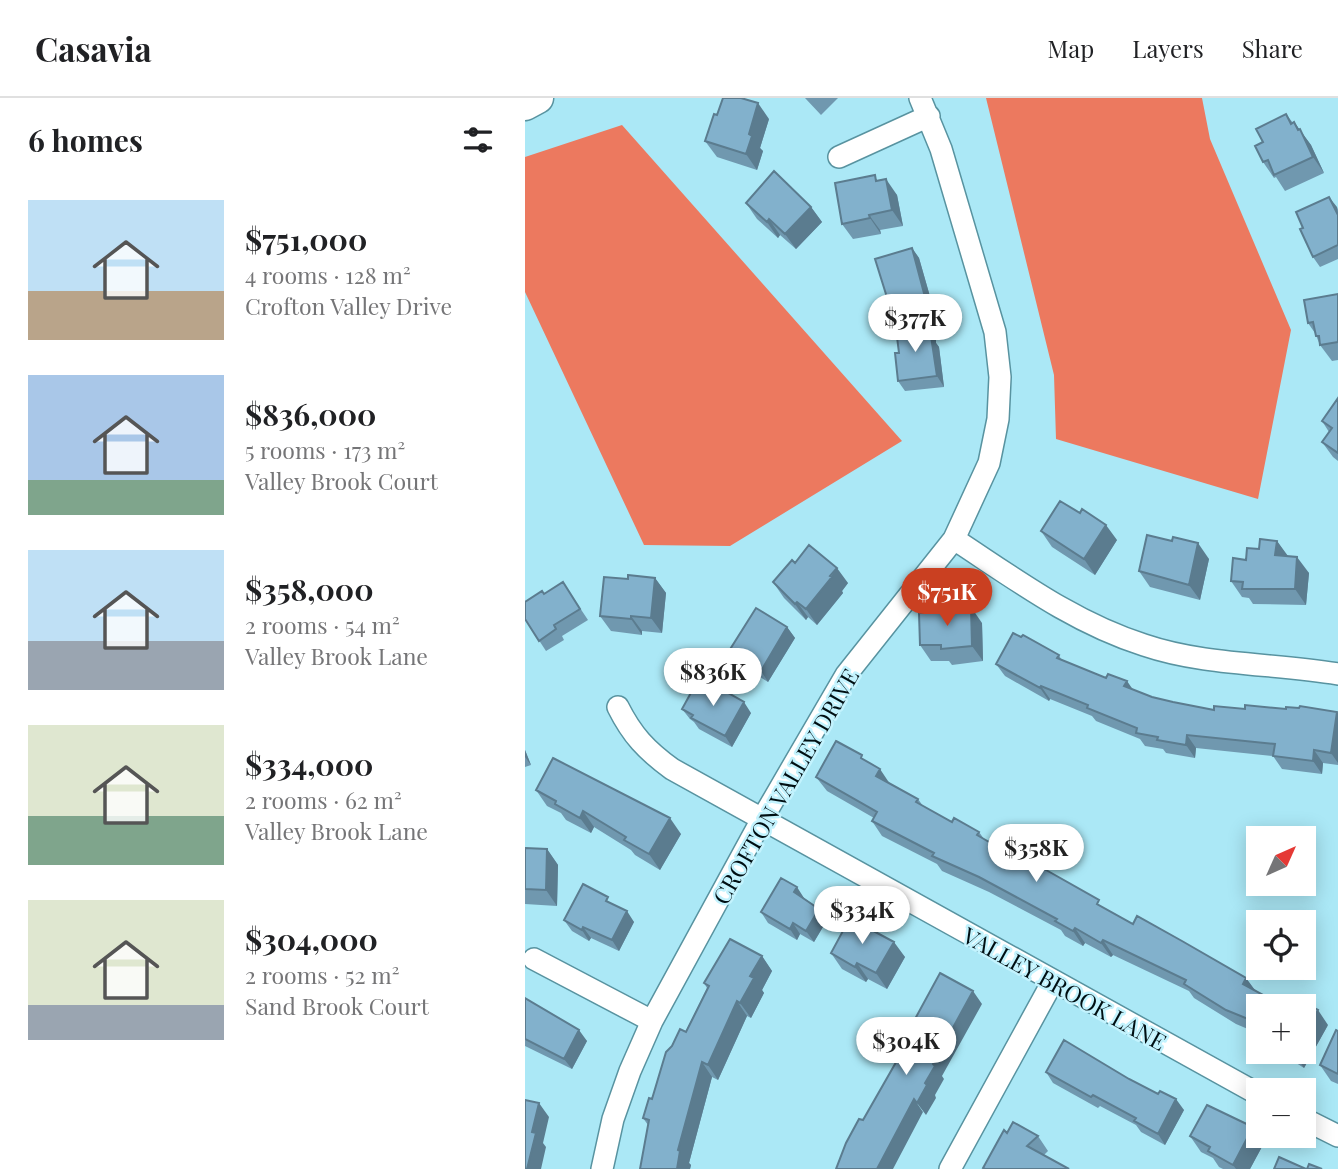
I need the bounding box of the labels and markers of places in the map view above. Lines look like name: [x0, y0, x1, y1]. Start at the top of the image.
pin: $377K: [866, 294, 964, 354]
pin: $751K: [898, 568, 996, 628]
pin: $836K: [664, 648, 762, 708]
pin: $358K: [987, 824, 1085, 884]
pin: $334K: [813, 886, 911, 946]
pin: $304K: [857, 1018, 955, 1077]

